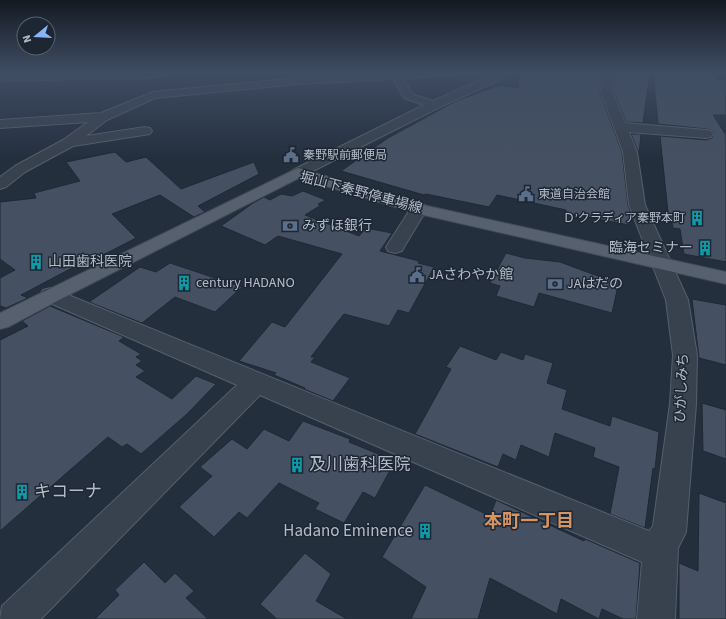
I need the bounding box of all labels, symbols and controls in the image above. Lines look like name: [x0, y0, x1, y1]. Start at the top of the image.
north arrow: [16, 16, 56, 56]
text: N: [19, 33, 35, 45]
public building icon: 秦野駅前郵便局: [282, 146, 300, 164]
place label: 秦野駅前郵便局: [303, 147, 387, 164]
street label: 堀山下秦野停車場線: [298, 167, 424, 219]
public building icon: 東道自治会館: [517, 185, 535, 203]
place label: 東道自治会館: [538, 186, 610, 203]
building icon: Ｄ’クラディア秦野本町: [688, 209, 706, 227]
place label: Ｄ’クラディア秦野本町: [563, 210, 685, 227]
place label: みずほ銀行: [302, 216, 372, 236]
bank icon: みずほ銀行: [281, 217, 299, 235]
place label: 臨海セミナー: [609, 238, 693, 258]
building icon: 臨海セミナー: [696, 239, 714, 257]
place label: 山田歯科医院: [48, 252, 132, 272]
building icon: 山田歯科医院: [27, 253, 45, 271]
place label: JAさわやか館: [429, 265, 513, 285]
public building icon: JAさわやか館: [408, 266, 426, 284]
place label: century HADANO: [196, 273, 295, 293]
building icon: century HADANO: [175, 274, 193, 292]
place label: JAはだの: [567, 274, 623, 294]
bank icon: JAはだの: [546, 275, 564, 293]
street label: ひがしみち: [670, 353, 694, 423]
place label: 及川歯科医院: [309, 453, 411, 477]
building icon: 及川歯科医院: [288, 456, 306, 474]
place label: キコーナ: [34, 480, 102, 504]
building icon: キコーナ: [13, 483, 31, 501]
district label: 本町一丁目: [484, 509, 574, 534]
place label: Hadano Eminence: [283, 519, 413, 543]
building icon: Hadano Eminence: [416, 522, 434, 540]

